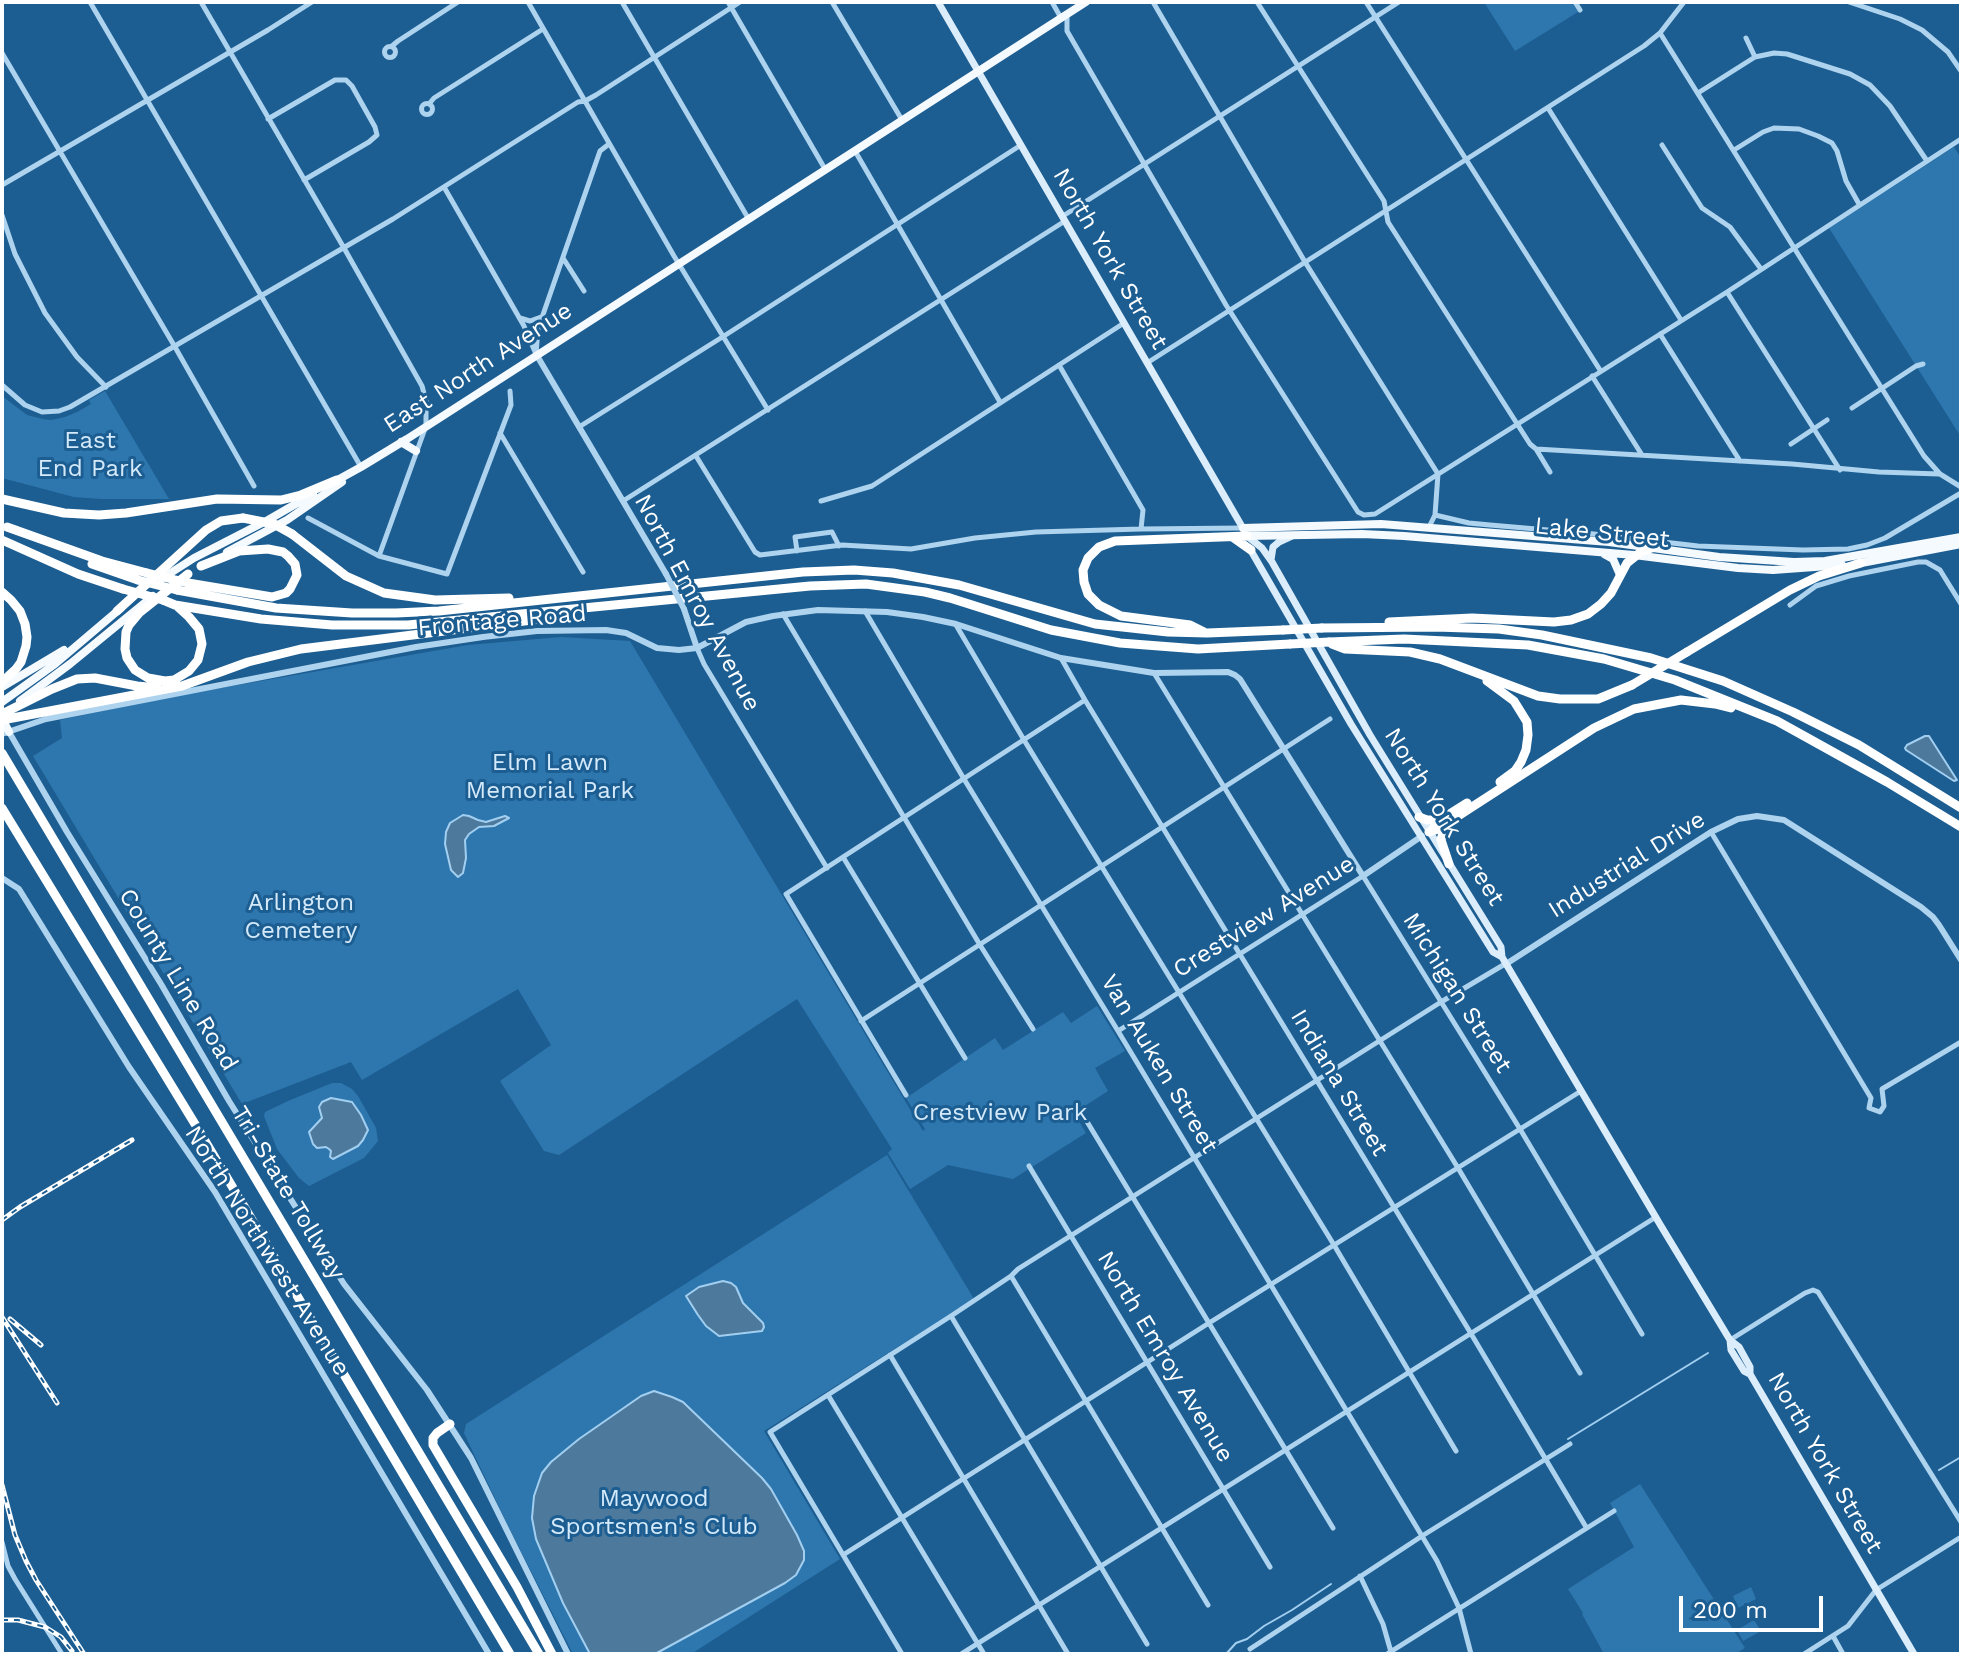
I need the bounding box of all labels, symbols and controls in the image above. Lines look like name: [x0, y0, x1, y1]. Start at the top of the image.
street label: North York Street: [1046, 163, 1174, 355]
street label: East North Avenue: [378, 296, 578, 440]
park label: East End Park: [37, 427, 143, 483]
street label: North Emroy Avenue: [628, 490, 766, 716]
street label: Lake Street: [1533, 512, 1671, 554]
street label: Frontage Road: [416, 599, 588, 643]
street label: North York Street: [1378, 723, 1510, 911]
park label: Elm Lawn Memorial Park: [466, 749, 634, 805]
street label: Industrial Drive: [1543, 805, 1711, 925]
street label: Crestview Avenue: [1168, 850, 1360, 984]
street label: County Line Road: [112, 884, 244, 1076]
park label: Arlington Cemetery: [245, 889, 357, 945]
street label: Michigan Street: [1396, 908, 1518, 1078]
street label: Van Auken Street: [1094, 969, 1224, 1159]
street label: Indiana Street: [1284, 1005, 1394, 1161]
park label: Crestview Park: [913, 1099, 1087, 1127]
street label: Tri-State Tollway: [225, 1101, 351, 1285]
street label: North Northwest Avenue: [178, 1121, 356, 1381]
street label: North Emroy Avenue: [1091, 1246, 1239, 1468]
street label: North York Street: [1761, 1367, 1889, 1559]
park label: Maywood Sportsmen's Club: [550, 1485, 758, 1541]
scale bar: [1683, 1580, 1827, 1630]
text: 200 m: [1693, 1596, 1768, 1624]

